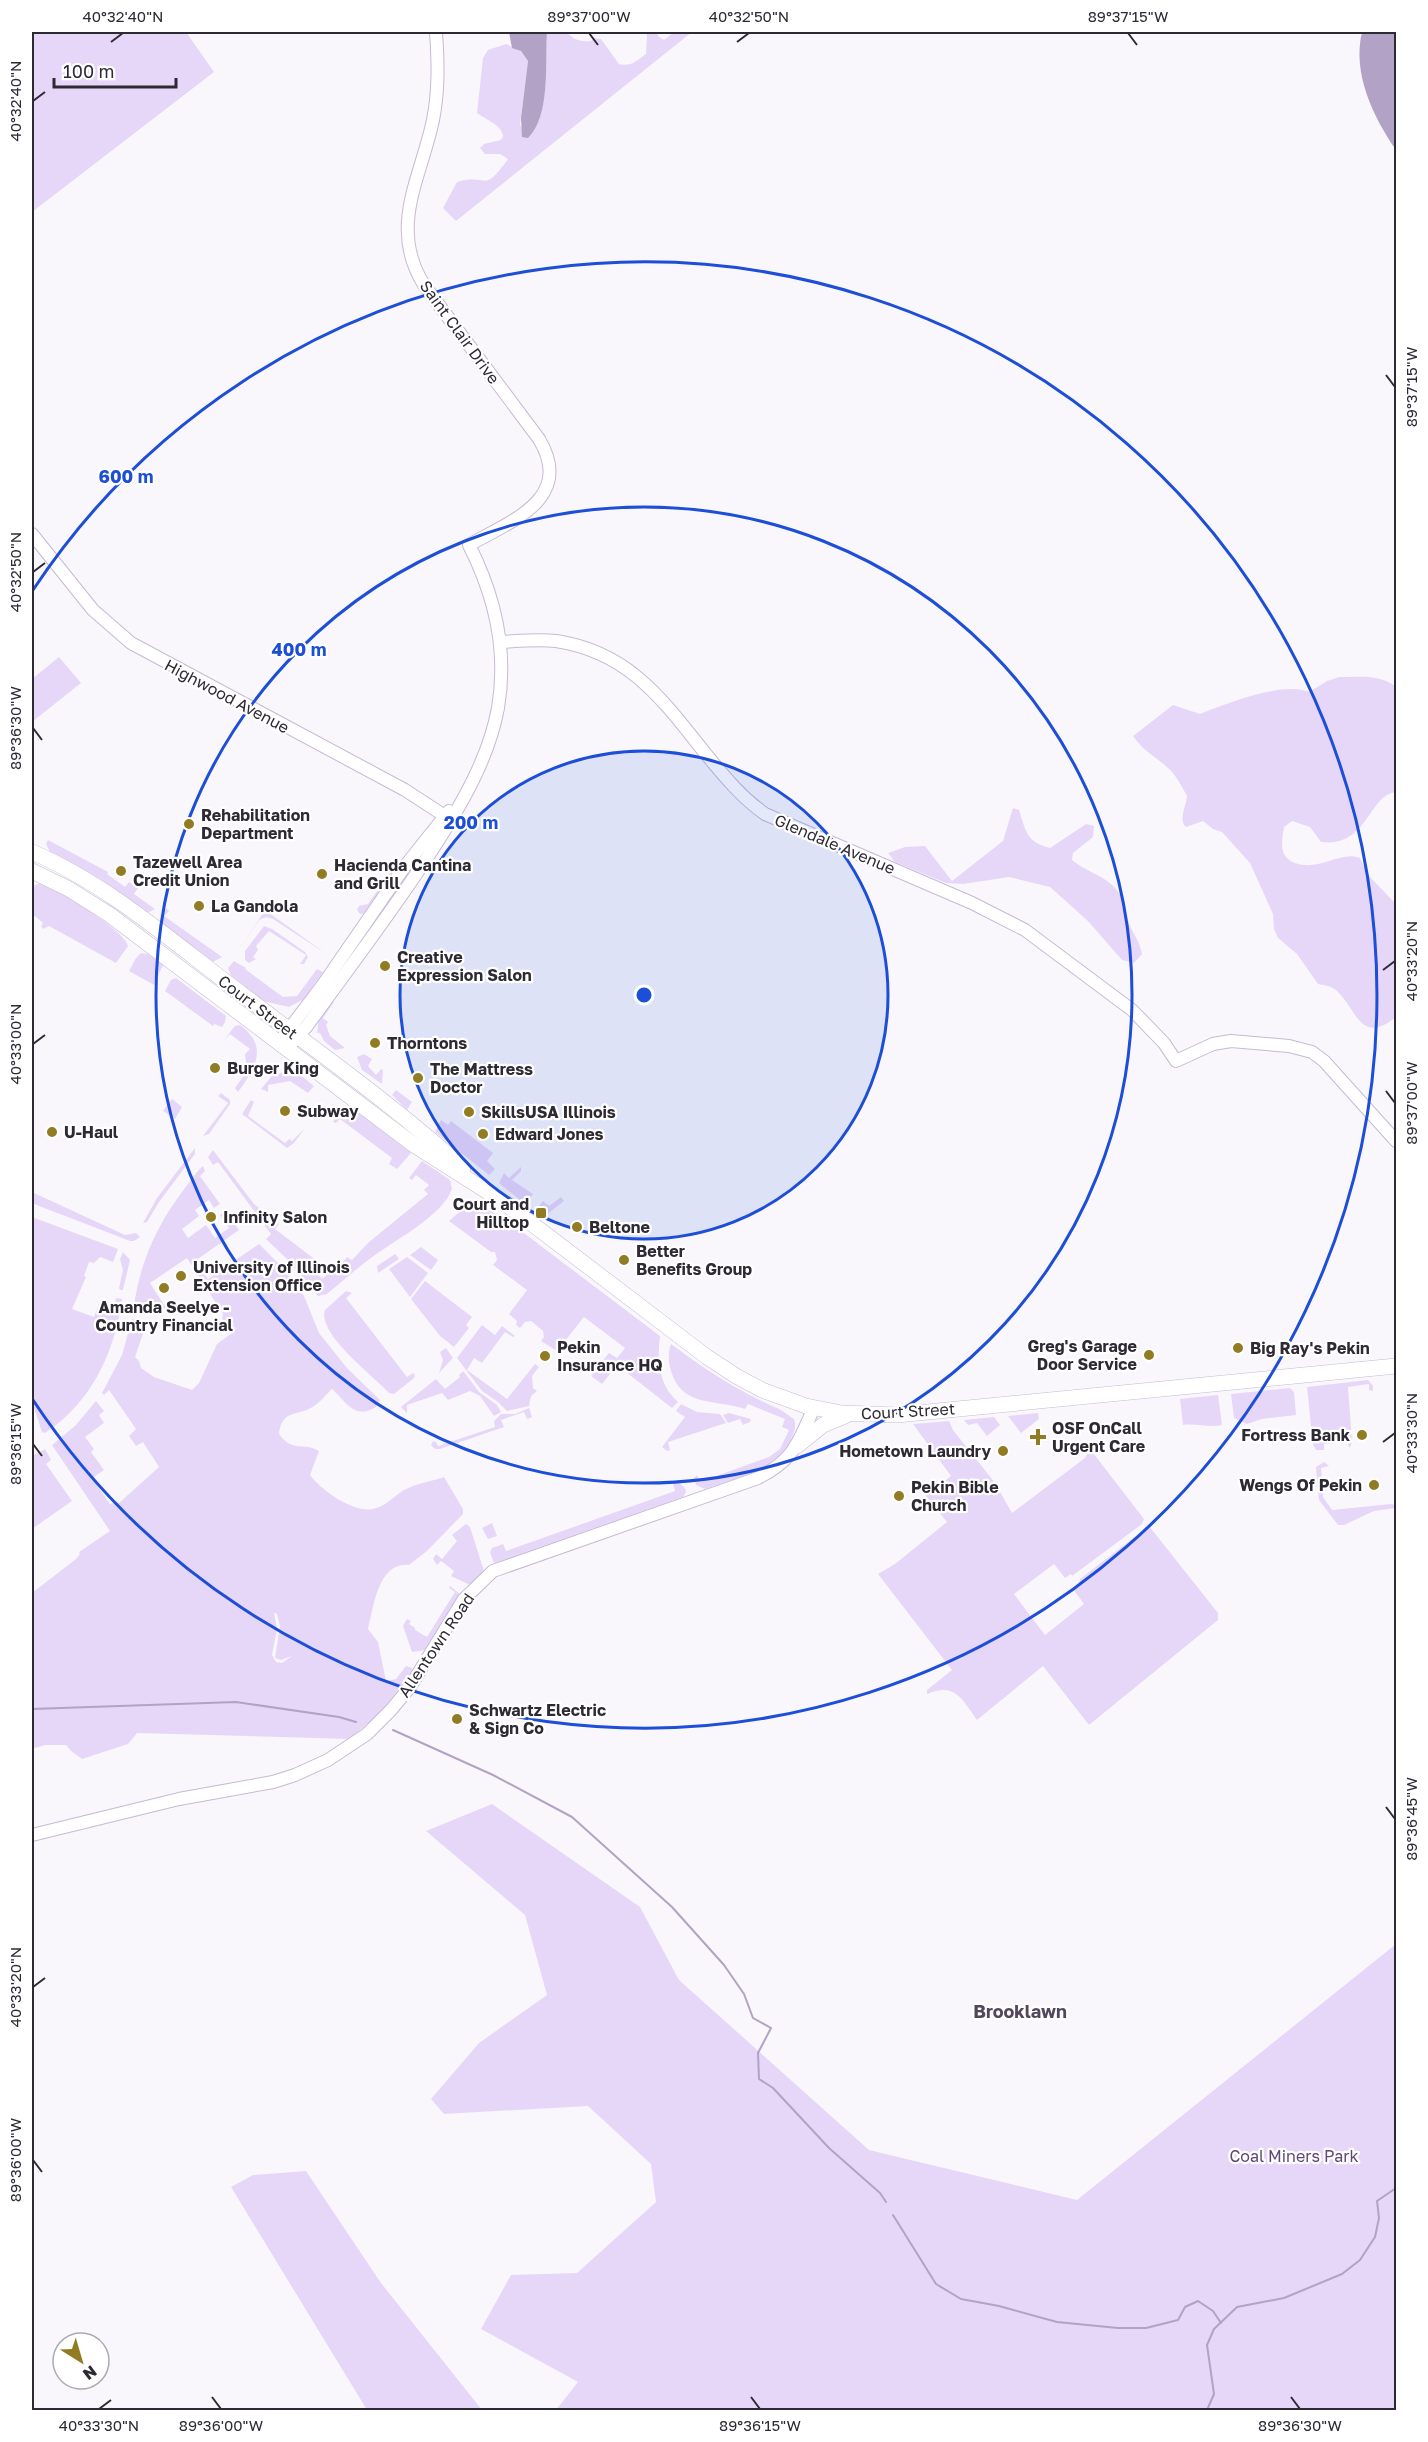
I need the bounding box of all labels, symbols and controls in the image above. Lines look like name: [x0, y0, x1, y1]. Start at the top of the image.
text: 40°32'40"N: [83, 7, 163, 25]
text: 89°37'00"W: [547, 7, 631, 25]
text: 40°32'50"N: [709, 7, 789, 25]
text: 89°37'15"W: [1088, 7, 1168, 25]
scale bar: [54, 51, 176, 89]
text: 100 m: [63, 60, 114, 82]
text: 40°32'40"N: [6, 61, 24, 141]
street label: Saint Clair Drive: [416, 276, 504, 388]
text: 89°37'15"W: [1402, 347, 1420, 427]
text: 600 m: [98, 465, 154, 487]
text: 40°32'50"N: [6, 532, 24, 612]
text: 400 m: [272, 638, 326, 660]
street label: Highwood Avenue: [161, 655, 293, 737]
text: 89°36'30"W: [6, 686, 24, 770]
place label: Rehabilitation Department: [201, 805, 310, 843]
street label: Glendale Avenue: [772, 810, 898, 878]
text: 200 m: [444, 811, 498, 833]
marker: Rehabilitation Department: [182, 817, 196, 831]
place label: Tazewell Area Credit Union: [133, 852, 242, 890]
place label: Hacienda Cantina and Grill: [334, 855, 471, 893]
marker: Tazewell Area Credit Union: [114, 864, 128, 878]
marker: Hacienda Cantina and Grill: [315, 867, 329, 881]
place label: La Gandola: [211, 896, 298, 916]
marker: La Gandola: [192, 899, 206, 913]
text: 40°33'20"N: [1402, 921, 1420, 1001]
place label: Creative Expression Salon: [397, 947, 532, 985]
marker: Creative Expression Salon: [378, 959, 392, 973]
street label: Court Street: [214, 971, 302, 1043]
centre of rings: [634, 985, 654, 1005]
text: 40°33'00"N: [6, 1003, 24, 1085]
place label: Thorntons: [387, 1033, 467, 1053]
marker: Thorntons: [368, 1036, 382, 1050]
place label: Burger King: [227, 1058, 319, 1078]
place label: The Mattress Doctor: [430, 1059, 533, 1097]
marker: Burger King: [208, 1061, 222, 1075]
text: 89°37'00"W: [1402, 1061, 1420, 1145]
marker: The Mattress Doctor: [411, 1071, 425, 1085]
place label: Subway: [297, 1101, 359, 1121]
place label: SkillsUSA Illinois: [481, 1102, 616, 1122]
marker: Subway: [278, 1104, 292, 1118]
marker: SkillsUSA Illinois: [462, 1105, 476, 1119]
place label: U-Haul: [64, 1122, 119, 1142]
place label: Edward Jones: [495, 1124, 604, 1144]
marker: U-Haul: [45, 1125, 59, 1139]
marker: Edward Jones: [476, 1127, 490, 1141]
place label: Court and Hilltop: [453, 1194, 529, 1232]
marker: Court and Hilltop: [534, 1206, 548, 1220]
place label: Infinity Salon: [223, 1207, 327, 1227]
marker: Infinity Salon: [204, 1210, 218, 1224]
place label: Beltone: [589, 1217, 650, 1237]
marker: Beltone: [570, 1220, 584, 1234]
place label: Better Benefits Group: [636, 1241, 752, 1279]
marker: Better Benefits Group: [617, 1253, 631, 1267]
place label: University of Illinois Extension Office: [193, 1257, 350, 1295]
marker: University of Illinois Extension Office: [174, 1269, 188, 1283]
marker: Amanda Seelye - Country Financial: [157, 1281, 171, 1295]
place label: Amanda Seelye - Country Financial: [95, 1297, 233, 1335]
place label: Greg's Garage Door Service: [1028, 1336, 1137, 1374]
place label: Pekin Insurance HQ: [557, 1337, 663, 1375]
place label: Big Ray's Pekin: [1250, 1338, 1370, 1358]
marker: Big Ray's Pekin: [1231, 1341, 1245, 1355]
marker: Greg's Garage Door Service: [1142, 1348, 1156, 1362]
marker: Pekin Insurance HQ: [538, 1349, 552, 1363]
text: 40°33'30"N: [1402, 1393, 1420, 1473]
street label: Court Street: [860, 1399, 956, 1423]
text: 89°36'15"W: [6, 1403, 24, 1485]
place label: OSF OnCall Urgent Care: [1052, 1418, 1145, 1456]
place label: Fortress Bank: [1241, 1425, 1351, 1445]
marker: OSF OnCall Urgent Care: [1029, 1428, 1047, 1446]
marker: Fortress Bank: [1355, 1428, 1369, 1442]
place label: Hometown Laundry: [839, 1441, 991, 1461]
marker: Hometown Laundry: [996, 1444, 1010, 1458]
place label: Wengs Of Pekin: [1239, 1475, 1362, 1495]
place label: Pekin Bible Church: [911, 1477, 999, 1515]
marker: Wengs Of Pekin: [1367, 1478, 1381, 1492]
marker: Pekin Bible Church: [892, 1489, 906, 1503]
street label: Allentown Road: [394, 1589, 478, 1701]
place label: Schwartz Electric & Sign Co: [469, 1700, 606, 1738]
marker: Schwartz Electric & Sign Co: [450, 1712, 464, 1726]
text: 89°36'45"W: [1402, 1777, 1420, 1861]
text: 40°33'20"N: [6, 1947, 24, 2027]
district label: Brooklawn: [973, 2000, 1067, 2022]
text: 89°36'00"W: [6, 2118, 24, 2202]
park label: Coal Miners Park: [1229, 2146, 1359, 2166]
north arrow: [51, 2331, 111, 2391]
text: N: [79, 2361, 101, 2385]
text: 40°33'30"N: [59, 2416, 139, 2434]
text: 89°36'00"W: [179, 2416, 263, 2434]
text: 89°36'15"W: [719, 2416, 801, 2434]
text: 89°36'30"W: [1258, 2416, 1342, 2434]

